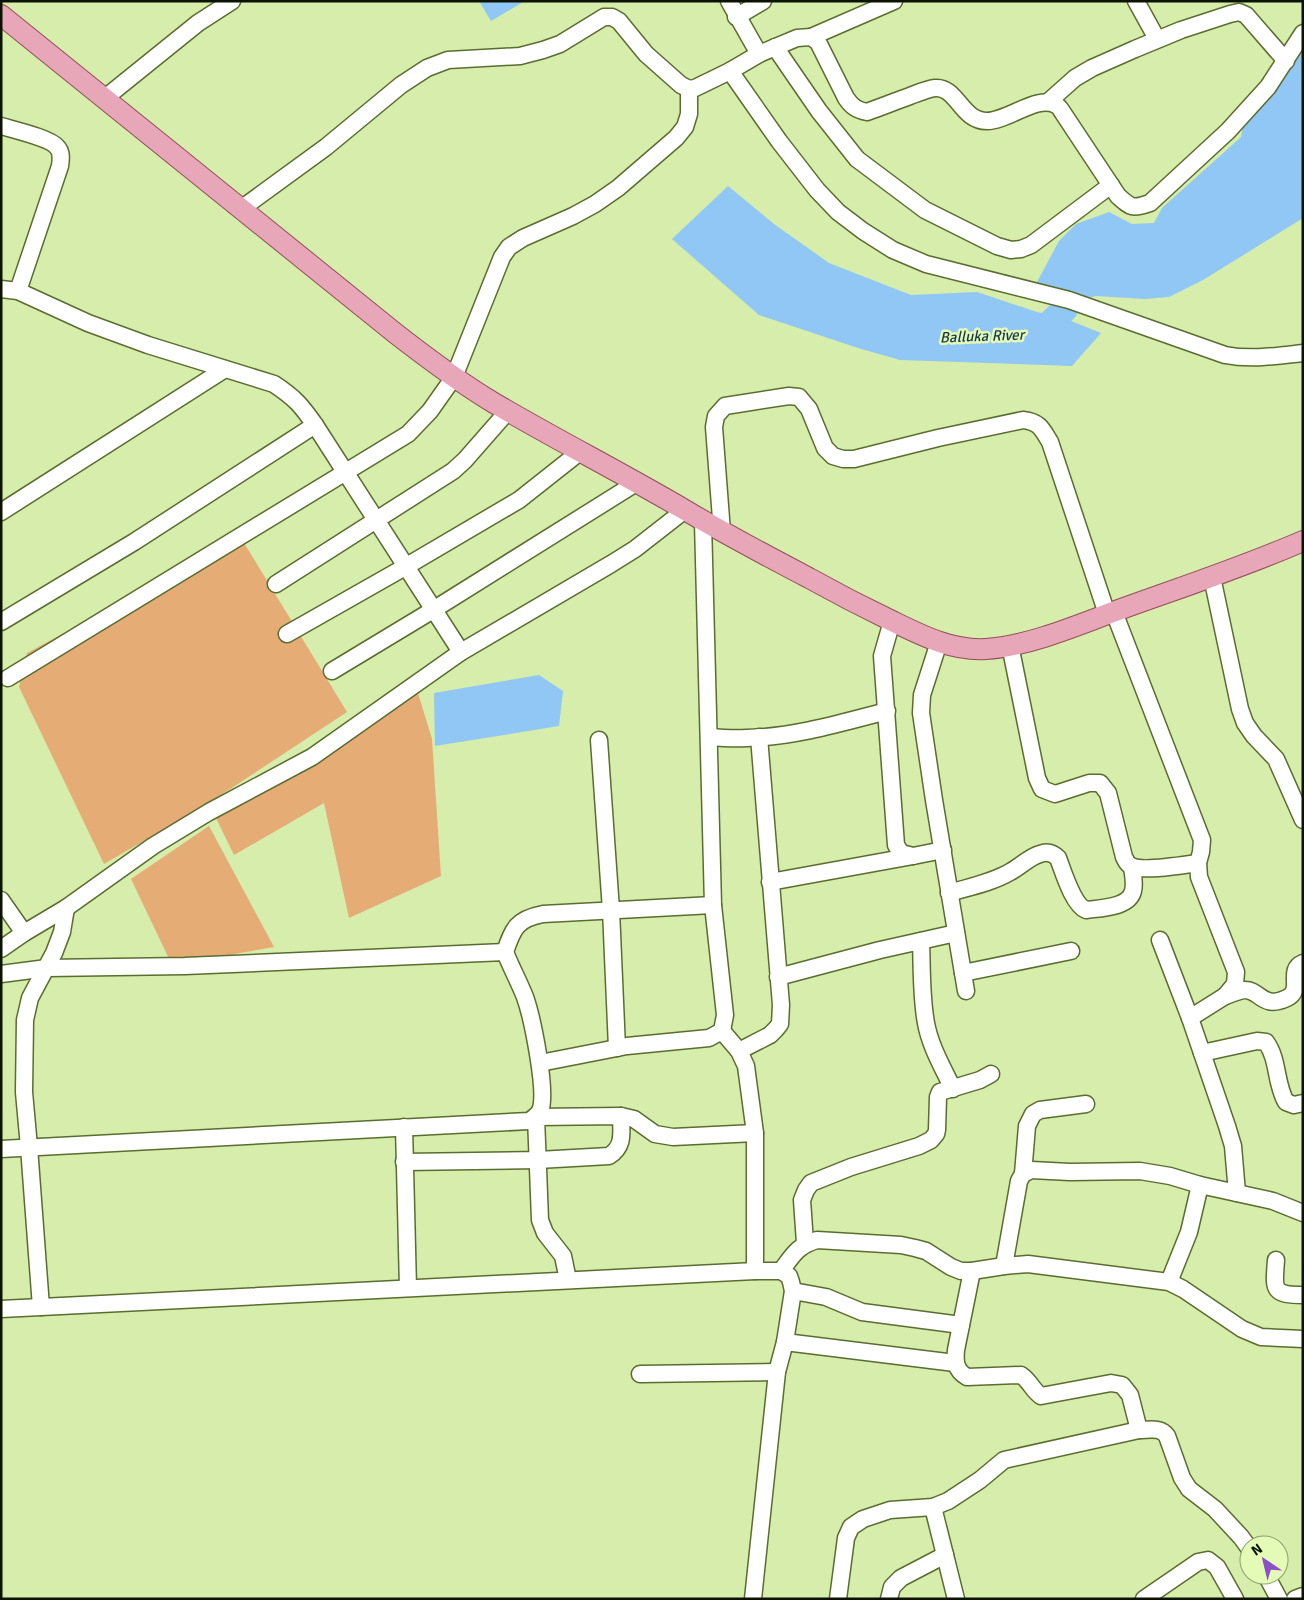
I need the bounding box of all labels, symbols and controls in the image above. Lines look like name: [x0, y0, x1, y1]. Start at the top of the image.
water label: Balluka River: [940, 325, 1027, 346]
north arrow: [1239, 1535, 1289, 1585]
text: N: [1248, 1540, 1266, 1560]

